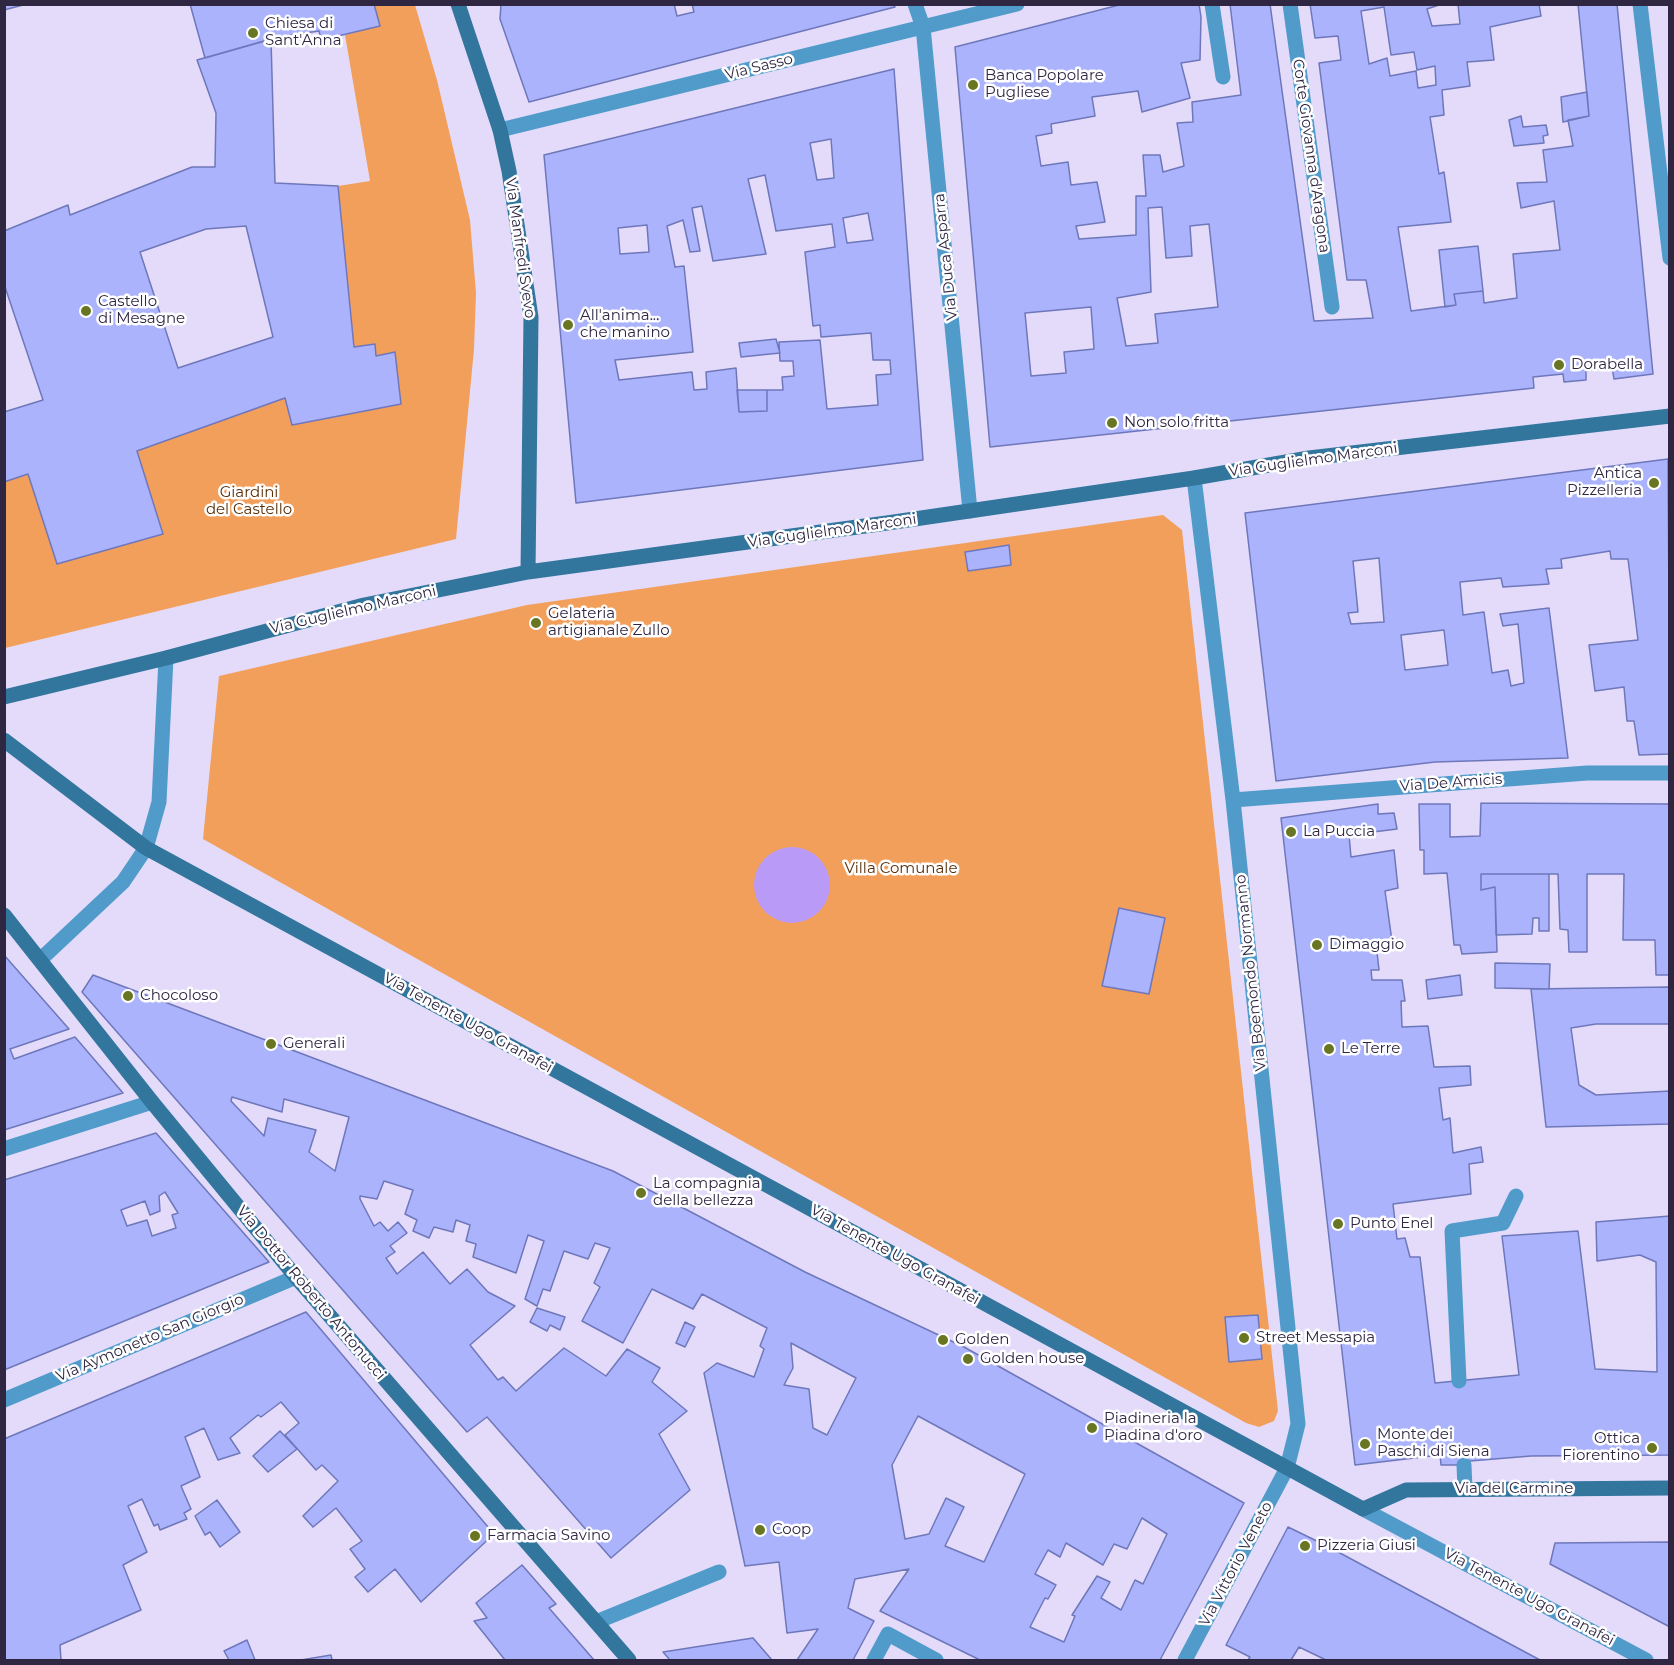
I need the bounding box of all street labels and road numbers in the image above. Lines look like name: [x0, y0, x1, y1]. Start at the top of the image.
street label: Via Sasso: [723, 50, 795, 84]
street label: Corte Giovanna d'Aragona: [1288, 58, 1334, 254]
street label: Via Manfredi Svevo: [501, 177, 539, 319]
street label: Via Duca Asparra: [930, 192, 962, 322]
street label: Via Guglielmo Marconi: [1227, 439, 1399, 481]
street label: Via Guglielmo Marconi: [746, 510, 918, 552]
street label: Via Guglielmo Marconi: [268, 582, 438, 638]
street label: Via De Amicis: [1399, 770, 1503, 796]
street label: Via Boemondo Normanno: [1232, 874, 1270, 1072]
street label: Via Tenente Ugo Granafei: [380, 969, 556, 1077]
street label: Via Tenente Ugo Granafei: [807, 1201, 983, 1309]
street label: Via Dottor Roberto Antonucci: [233, 1202, 389, 1384]
street label: Via Aymonetto San Giorgio: [54, 1290, 246, 1386]
street label: Via del Carmine: [1455, 1480, 1573, 1498]
street label: Via Vittorio Veneto: [1196, 1499, 1276, 1629]
street label: Via Tenente Ugo Granafei: [1441, 1544, 1617, 1650]

